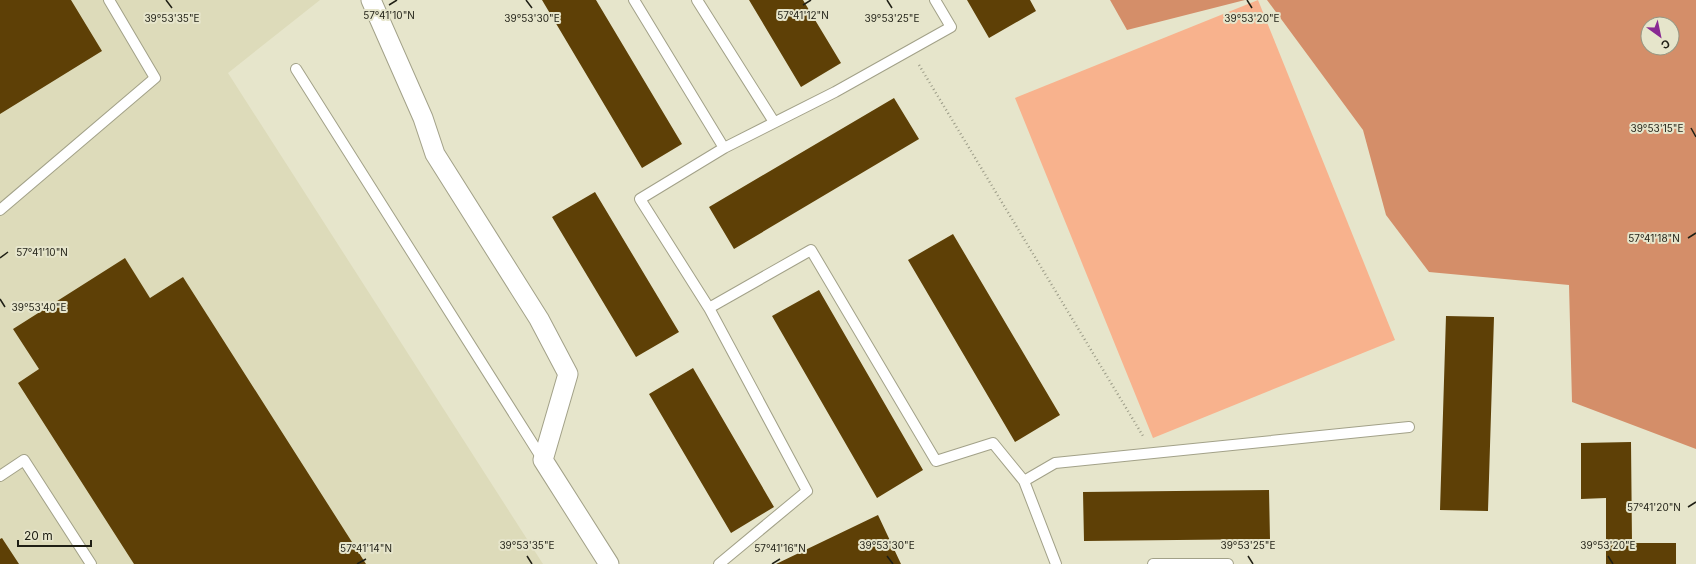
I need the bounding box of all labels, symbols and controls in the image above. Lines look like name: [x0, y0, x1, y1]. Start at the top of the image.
text: 57°41'10"N: [363, 9, 415, 21]
text: 57°41'12"N: [777, 9, 829, 21]
text: 39°53'35"E: [144, 12, 200, 24]
text: 39°53'30"E: [504, 12, 560, 24]
text: 39°53'25"E: [864, 12, 920, 24]
text: 39°53'20"E: [1224, 12, 1280, 24]
north arrow: [1640, 16, 1680, 56]
text: С: [1658, 36, 1673, 52]
text: 39°53'15"E: [1630, 122, 1684, 134]
text: 57°41'18"N: [1628, 232, 1680, 244]
text: 57°41'10"N: [16, 246, 68, 258]
text: 39°53'40"E: [12, 301, 67, 313]
text: 57°41'20"N: [1627, 501, 1681, 513]
scale bar: [18, 522, 91, 548]
text: 20 m: [24, 528, 53, 543]
text: 39°53'35"E: [499, 539, 555, 551]
text: 39°53'30"E: [859, 539, 915, 551]
text: 39°53'25"E: [1220, 539, 1276, 551]
text: 39°53'20"E: [1580, 539, 1636, 551]
text: 57°41'14"N: [340, 542, 392, 554]
text: 57°41'16"N: [754, 542, 806, 554]

